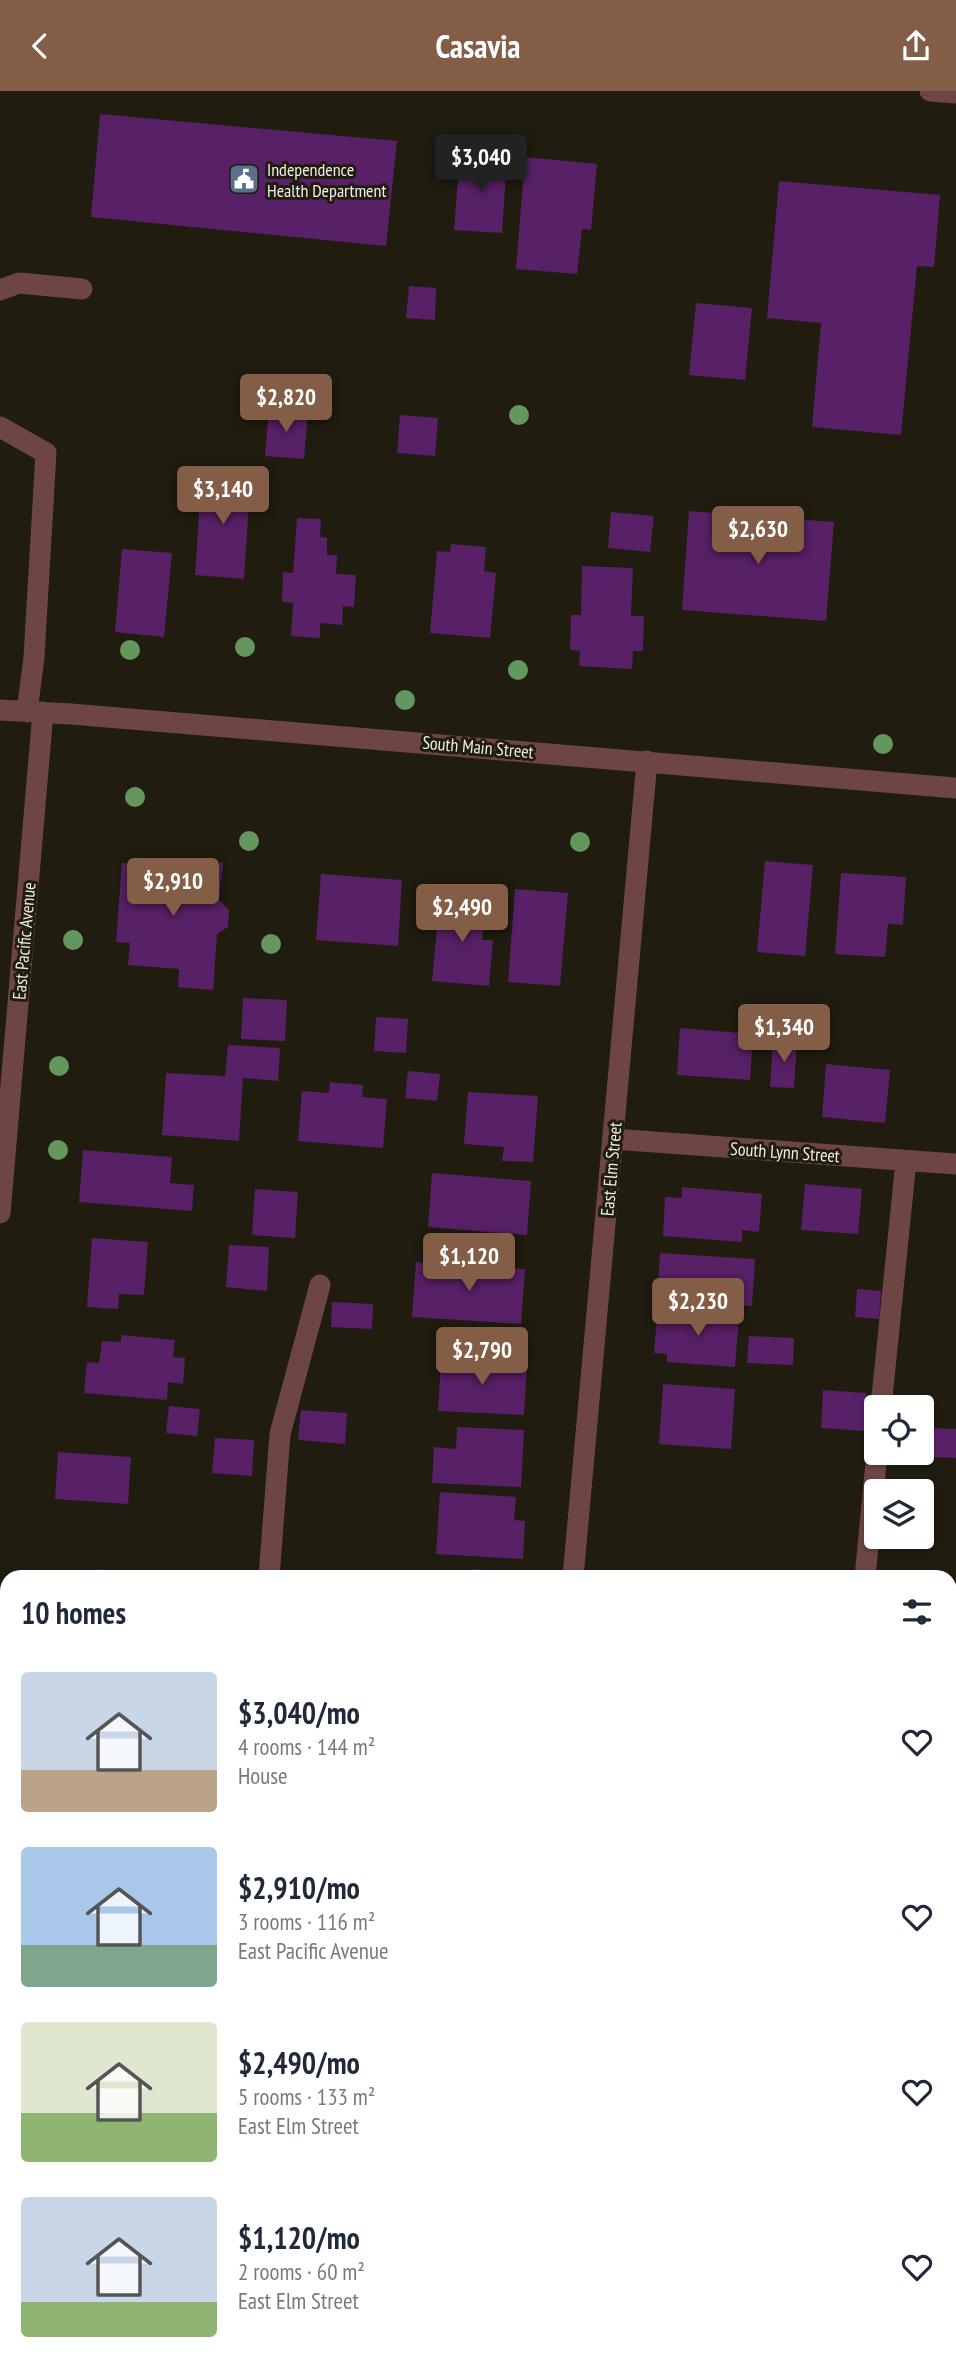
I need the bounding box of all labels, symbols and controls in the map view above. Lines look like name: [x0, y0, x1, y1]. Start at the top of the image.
text: Casavia: [435, 25, 521, 67]
icon: back: [21, 27, 59, 65]
icon: share: [897, 27, 935, 65]
pin: $3,040: [424, 134, 538, 194]
text: $3,040: [451, 142, 511, 171]
place label: Independence Health Department: [267, 158, 386, 202]
public building icon: Independence Health Department: [227, 162, 261, 196]
pin: $2,820: [229, 375, 343, 434]
text: $2,820: [256, 382, 316, 411]
pin: $3,140: [166, 467, 280, 526]
text: $3,140: [193, 474, 253, 503]
pin: $2,630: [701, 507, 815, 566]
text: $2,630: [728, 514, 788, 543]
street label: South Main Street: [421, 731, 535, 763]
pin: $2,910: [116, 859, 230, 918]
text: $2,910: [143, 866, 203, 895]
street label: East Pacific Avenue: [7, 881, 41, 1001]
pin: $2,490: [405, 885, 519, 944]
text: $2,490: [432, 892, 492, 921]
pin: $1,340: [727, 1005, 841, 1064]
text: $1,340: [754, 1012, 814, 1041]
street label: East Elm Street: [595, 1121, 627, 1217]
street label: South Lynn Street: [729, 1137, 841, 1167]
pin: $1,120: [412, 1233, 526, 1293]
text: $1,120: [439, 1241, 499, 1270]
pin: $2,230: [641, 1279, 755, 1338]
text: $2,230: [668, 1286, 728, 1315]
pin: $2,790: [425, 1327, 539, 1387]
text: $2,790: [452, 1335, 512, 1364]
map controls: [864, 1395, 934, 1549]
button: locate: [864, 1395, 934, 1465]
button: layers: [864, 1479, 934, 1549]
text: 10 homes: [21, 1593, 126, 1632]
icon: filters: [898, 1593, 936, 1631]
text: $3,040/mo: [238, 1693, 360, 1732]
icon: home: [77, 1700, 161, 1784]
icon: heart: [898, 1723, 936, 1761]
text: 4 rooms · 144 m²: [238, 1732, 375, 1761]
text: House: [238, 1761, 288, 1790]
text: $2,910/mo: [238, 1868, 360, 1907]
icon: home: [77, 1875, 161, 1959]
icon: heart: [898, 1898, 936, 1936]
text: 3 rooms · 116 m²: [238, 1907, 375, 1936]
text: East Pacific Avenue: [238, 1936, 388, 1965]
text: $2,490/mo: [238, 2043, 360, 2082]
icon: home: [77, 2050, 161, 2134]
icon: heart: [898, 2073, 936, 2111]
text: 5 rooms · 133 m²: [238, 2082, 375, 2111]
text: East Elm Street: [238, 2111, 359, 2140]
text: $1,120/mo: [238, 2218, 360, 2257]
icon: home: [77, 2225, 161, 2309]
icon: heart: [898, 2248, 936, 2286]
text: 2 rooms · 60 m²: [238, 2257, 365, 2286]
text: East Elm Street: [238, 2286, 359, 2315]

